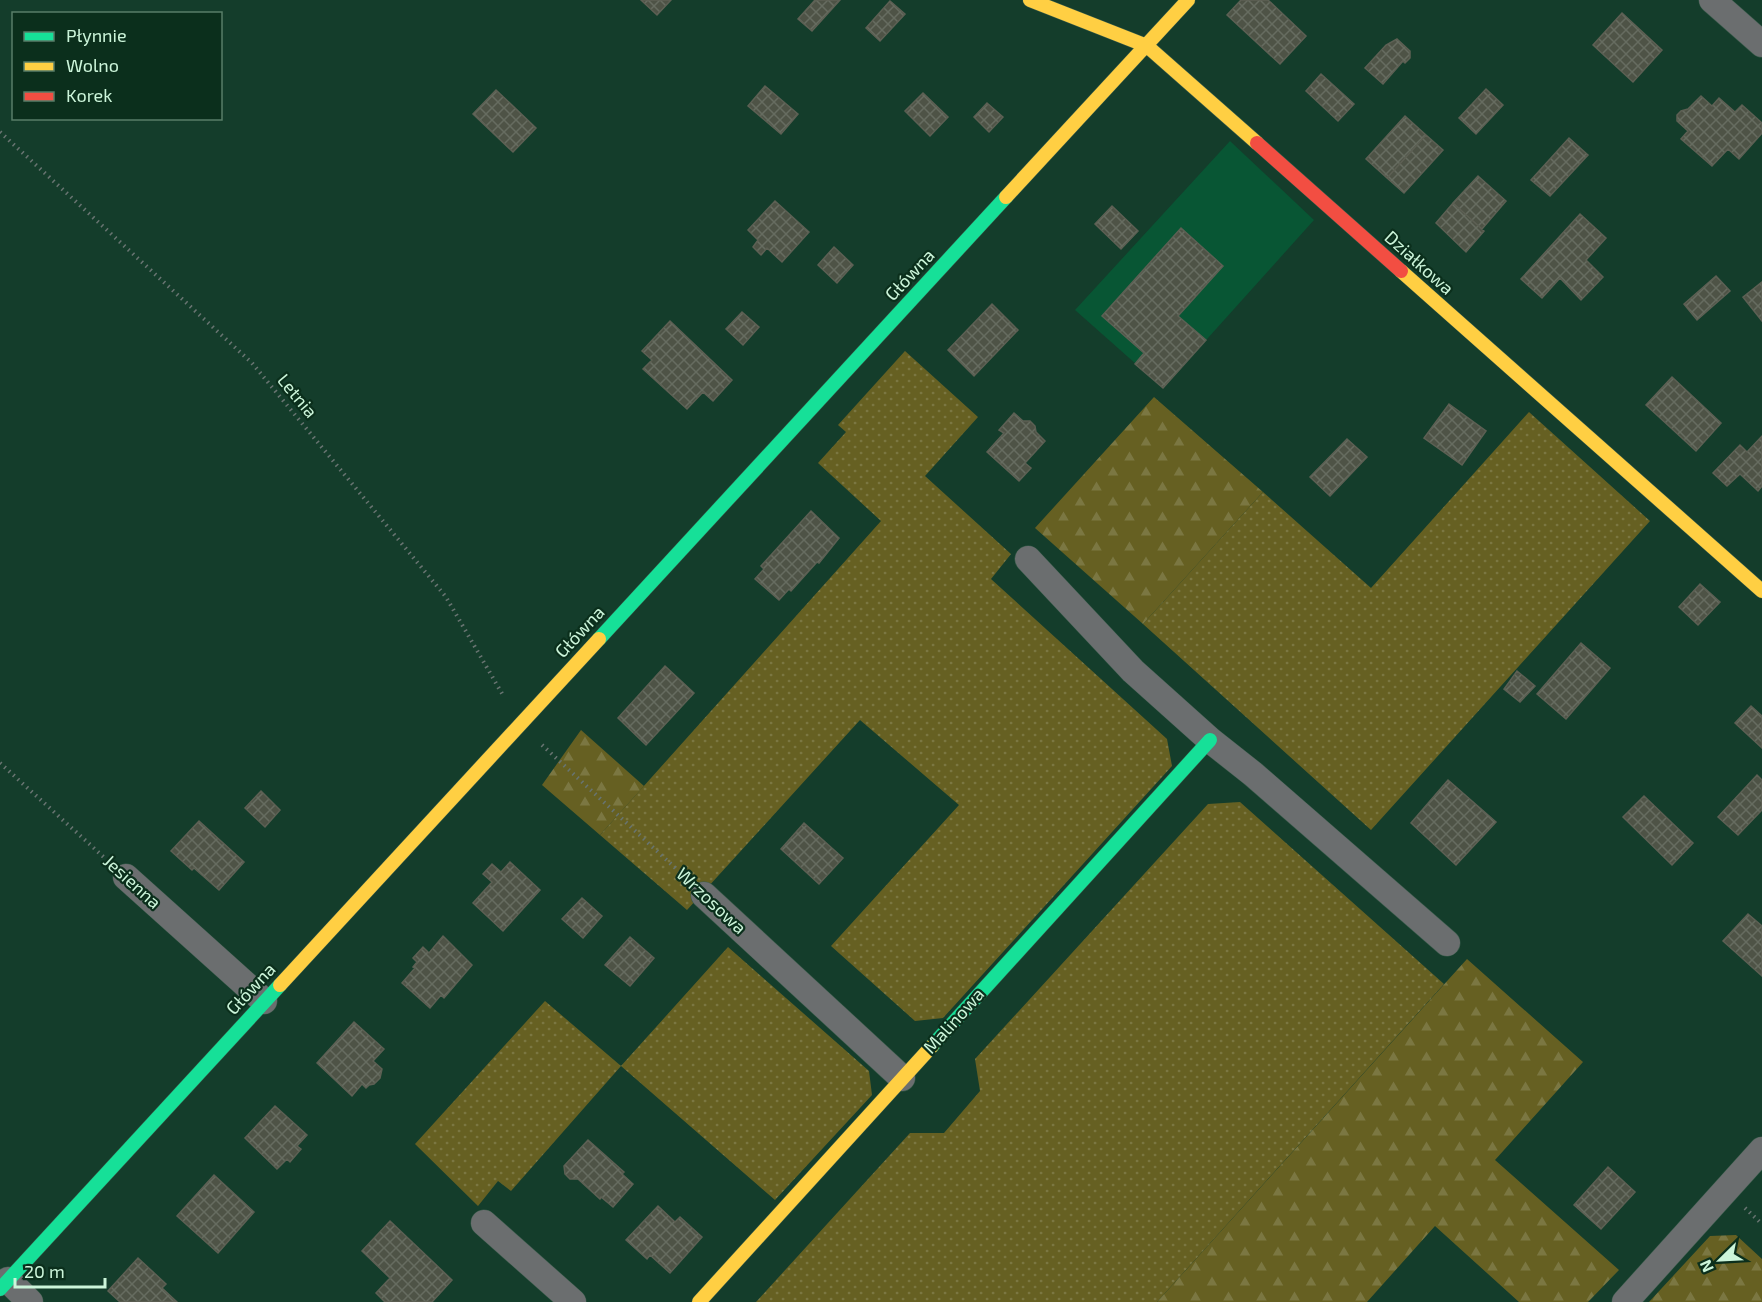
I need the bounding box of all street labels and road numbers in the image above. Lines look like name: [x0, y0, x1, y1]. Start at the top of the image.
street label: Działkowa: [1381, 226, 1459, 299]
street label: Główna: [880, 244, 939, 305]
street label: Letnia: [273, 369, 322, 422]
street label: Główna: [550, 601, 609, 662]
street label: Jesienna: [99, 850, 166, 913]
street label: Wrzosowa: [672, 862, 751, 938]
street label: Główna: [221, 958, 280, 1019]
street label: Malinowa: [918, 983, 988, 1058]

